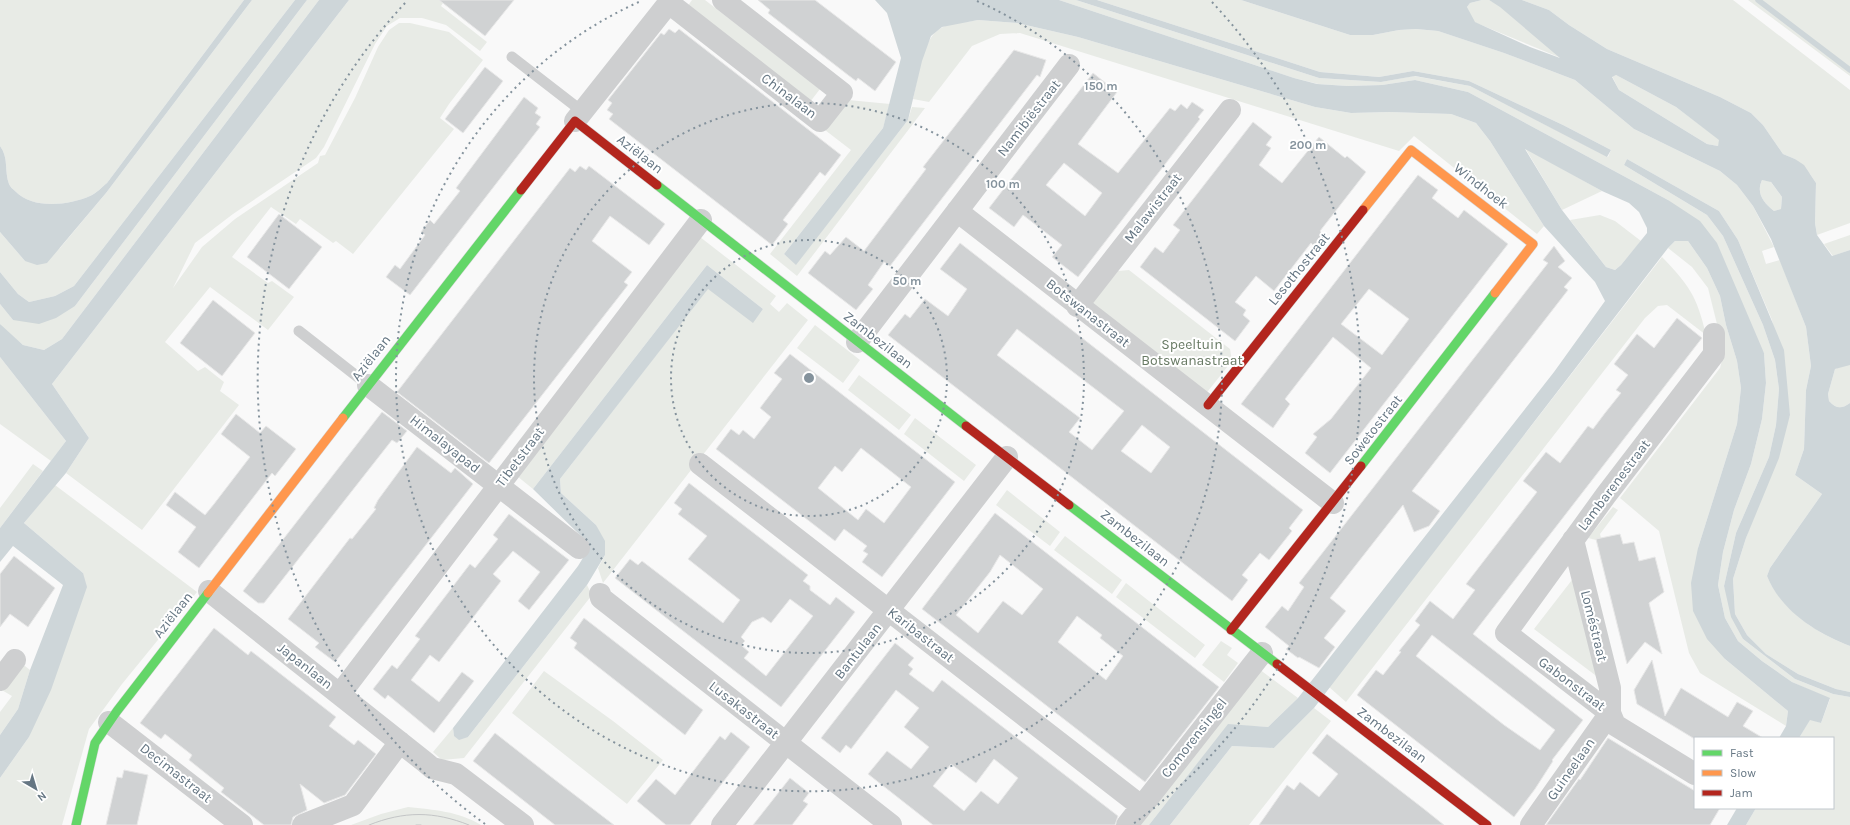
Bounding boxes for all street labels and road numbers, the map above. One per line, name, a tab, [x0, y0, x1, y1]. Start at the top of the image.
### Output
street label: Chinalaan	[758, 70, 820, 122]
street label: Namibiëstraat	[994, 76, 1064, 160]
street label: Aziëlaan	[614, 131, 666, 177]
street label: Windhoek	[1450, 159, 1512, 213]
street label: Malawistraat	[1120, 170, 1186, 246]
street label: Lesothostraat	[1265, 229, 1333, 309]
street label: Botswanastraat	[1043, 275, 1133, 351]
street label: Zambezilaan	[840, 308, 916, 372]
street label: Aziëlaan	[348, 332, 394, 384]
street label: Sowetostraat	[1340, 391, 1406, 469]
street label: Himalayapad	[407, 411, 483, 477]
street label: Tibetstraat	[492, 424, 548, 490]
street label: Lambarenestraat	[1574, 436, 1654, 534]
street label: Zambezilaan	[1097, 506, 1173, 570]
street label: Aziëlaan	[150, 589, 196, 641]
street label: Loméstraat	[1577, 589, 1611, 663]
street label: Karibastraat	[884, 604, 958, 666]
street label: Bantulaan	[831, 620, 885, 682]
street label: Japanlaan	[274, 639, 336, 693]
street label: Gabonstraat	[1535, 653, 1609, 715]
street label: Lusakastraat	[706, 677, 782, 743]
street label: Comorensingel	[1158, 695, 1230, 781]
street label: Zambezilaan	[1354, 703, 1430, 767]
street label: Guineelaan	[1543, 735, 1599, 803]
street label: Decimastraat	[136, 740, 216, 806]

